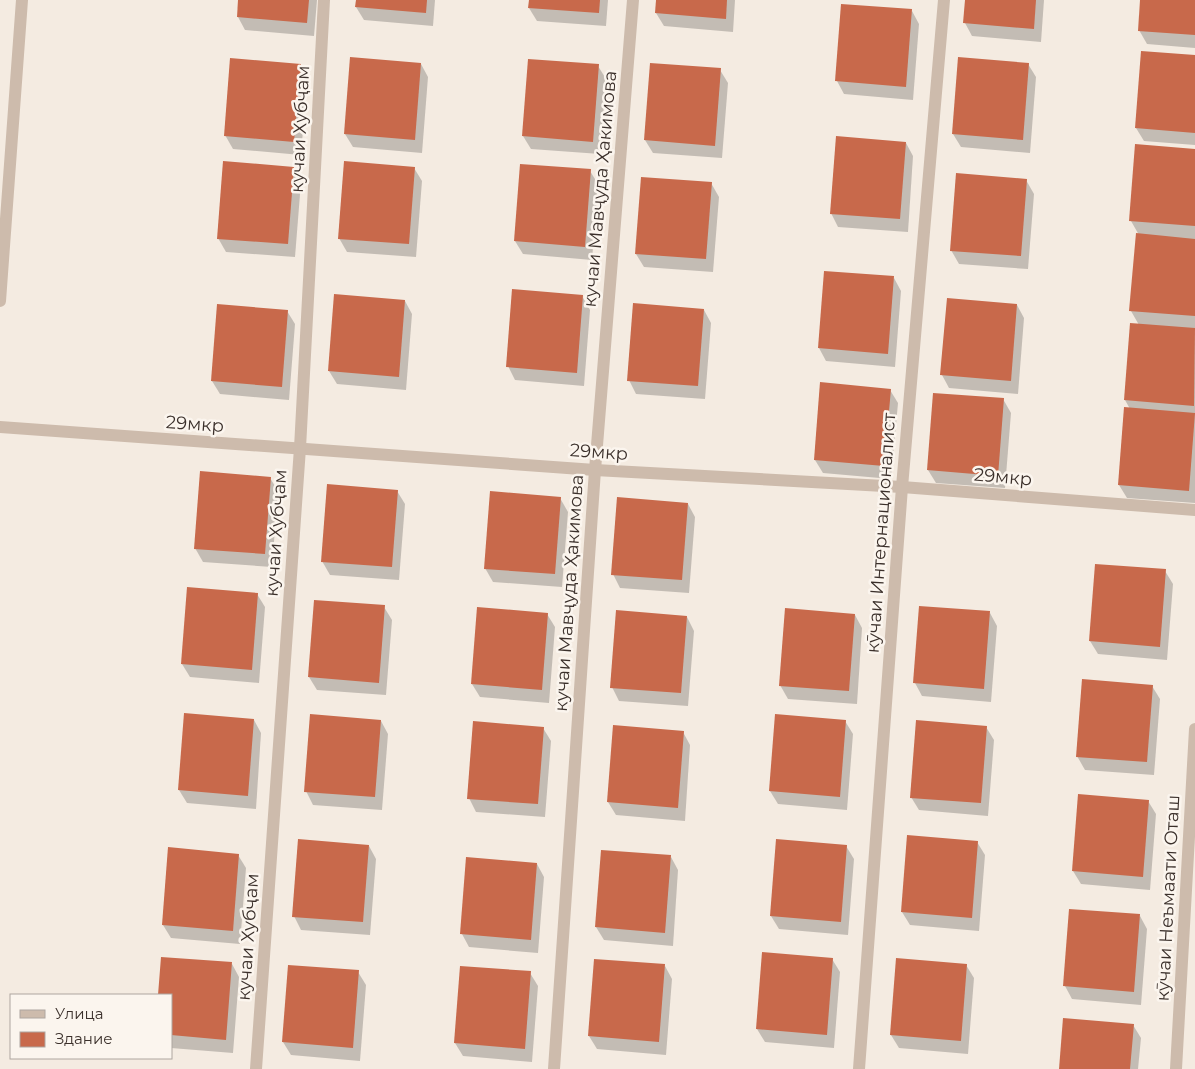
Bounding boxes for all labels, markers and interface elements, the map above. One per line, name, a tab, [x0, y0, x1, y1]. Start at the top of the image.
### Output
street label: кучаи Хубҷам	[286, 65, 314, 193]
street label: кучаи Мавҷуда Ҳакимова	[579, 70, 621, 308]
street label: 29мкр	[165, 411, 225, 437]
street label: кӯчаи Интернационалист	[862, 412, 900, 654]
street label: 29мкр	[569, 439, 629, 465]
street label: 29мкр	[973, 464, 1033, 490]
street label: кучаи Хубҷам	[261, 469, 291, 597]
street label: кучаи Мавҷуда Ҳакимова	[550, 474, 588, 712]
street label: кӯчаи Неъмаати Оташ	[1152, 794, 1184, 1002]
street label: кучаи Хубҷам	[233, 873, 263, 1001]
legend	[10, 994, 172, 1059]
text: Улица	[55, 1004, 103, 1023]
text: Здание	[55, 1029, 113, 1048]

